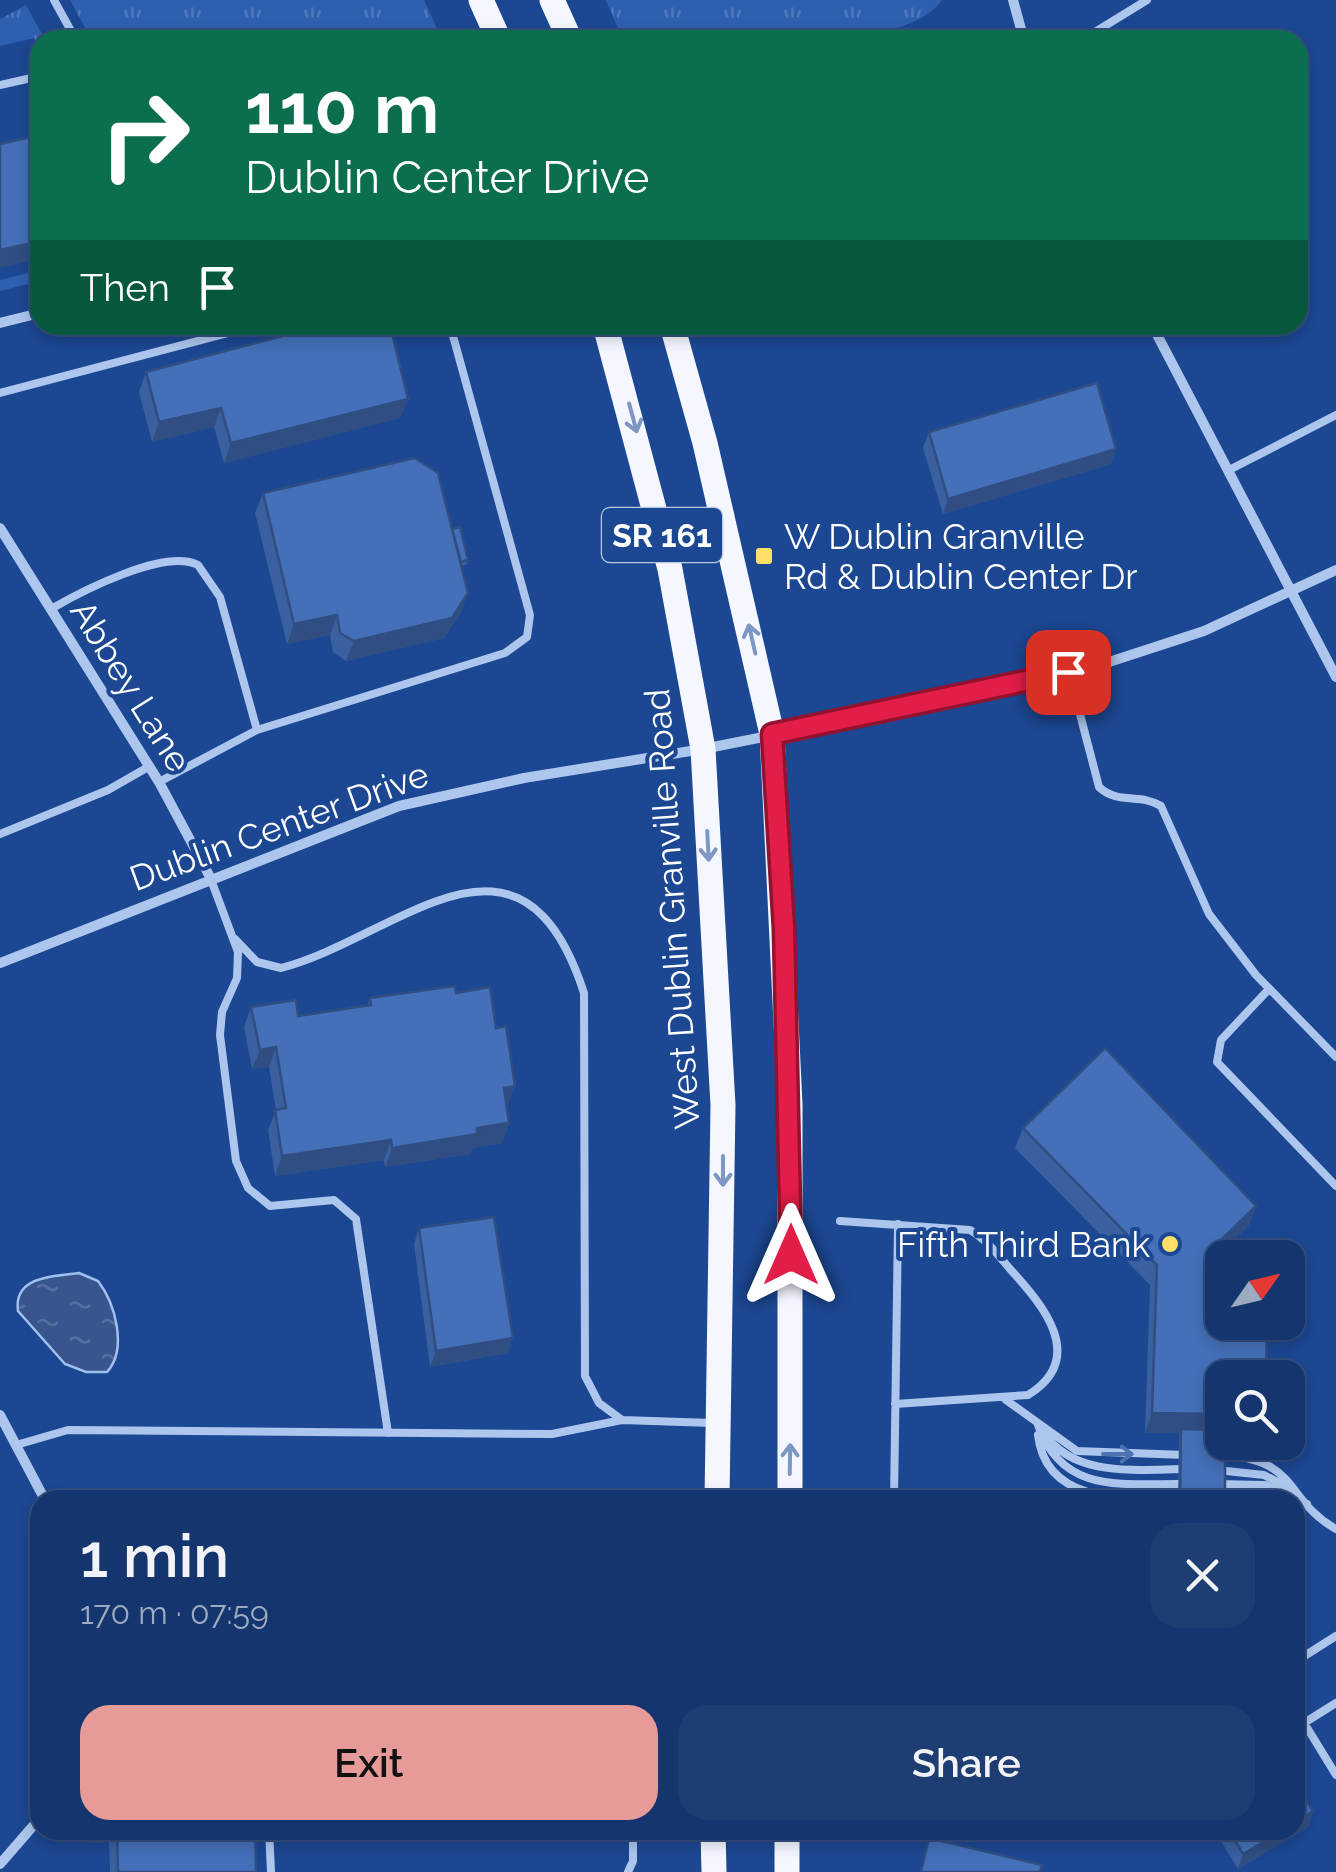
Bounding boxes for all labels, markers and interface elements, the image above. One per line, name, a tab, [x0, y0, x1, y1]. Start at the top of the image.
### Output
text: 110 m	[245, 67, 439, 149]
icon: right	[80, 70, 210, 200]
text: Dublin Center Drive	[245, 151, 649, 204]
icon: arrive	[190, 260, 245, 315]
text: Then	[80, 265, 170, 310]
one-way arrow	[624, 402, 643, 434]
road number: SR 161	[602, 508, 722, 562]
place label: W Dublin Granville Rd & Dublin Center Dr	[784, 516, 1138, 597]
marker: W Dublin Granville Rd & Dublin Center Dr	[753, 545, 775, 567]
street label: Abbey Lane	[62, 593, 200, 779]
one-way arrow	[742, 624, 760, 656]
pin	[1026, 630, 1111, 715]
icon: arrive	[1041, 645, 1096, 700]
street label: West Dublin Granville Road	[636, 687, 708, 1131]
street label: Dublin Center Drive	[124, 753, 434, 899]
one-way arrow	[699, 830, 718, 862]
one-way arrow	[714, 1154, 732, 1186]
position arrow	[739, 1203, 843, 1307]
place label: Fifth Third Bank	[897, 1224, 1150, 1265]
marker: Fifth Third Bank	[1159, 1233, 1181, 1255]
north arrow	[1205, 1240, 1305, 1340]
map controls	[1205, 1240, 1305, 1460]
button: search	[1205, 1360, 1305, 1460]
one-way arrow	[780, 1443, 800, 1476]
one-way arrow	[1102, 1444, 1134, 1464]
text: 1 min	[80, 1521, 229, 1591]
button: close	[1150, 1523, 1255, 1628]
text: 170 m · 07:59	[80, 1594, 269, 1631]
button: Exit	[80, 1705, 658, 1820]
button: Share	[678, 1705, 1255, 1820]

